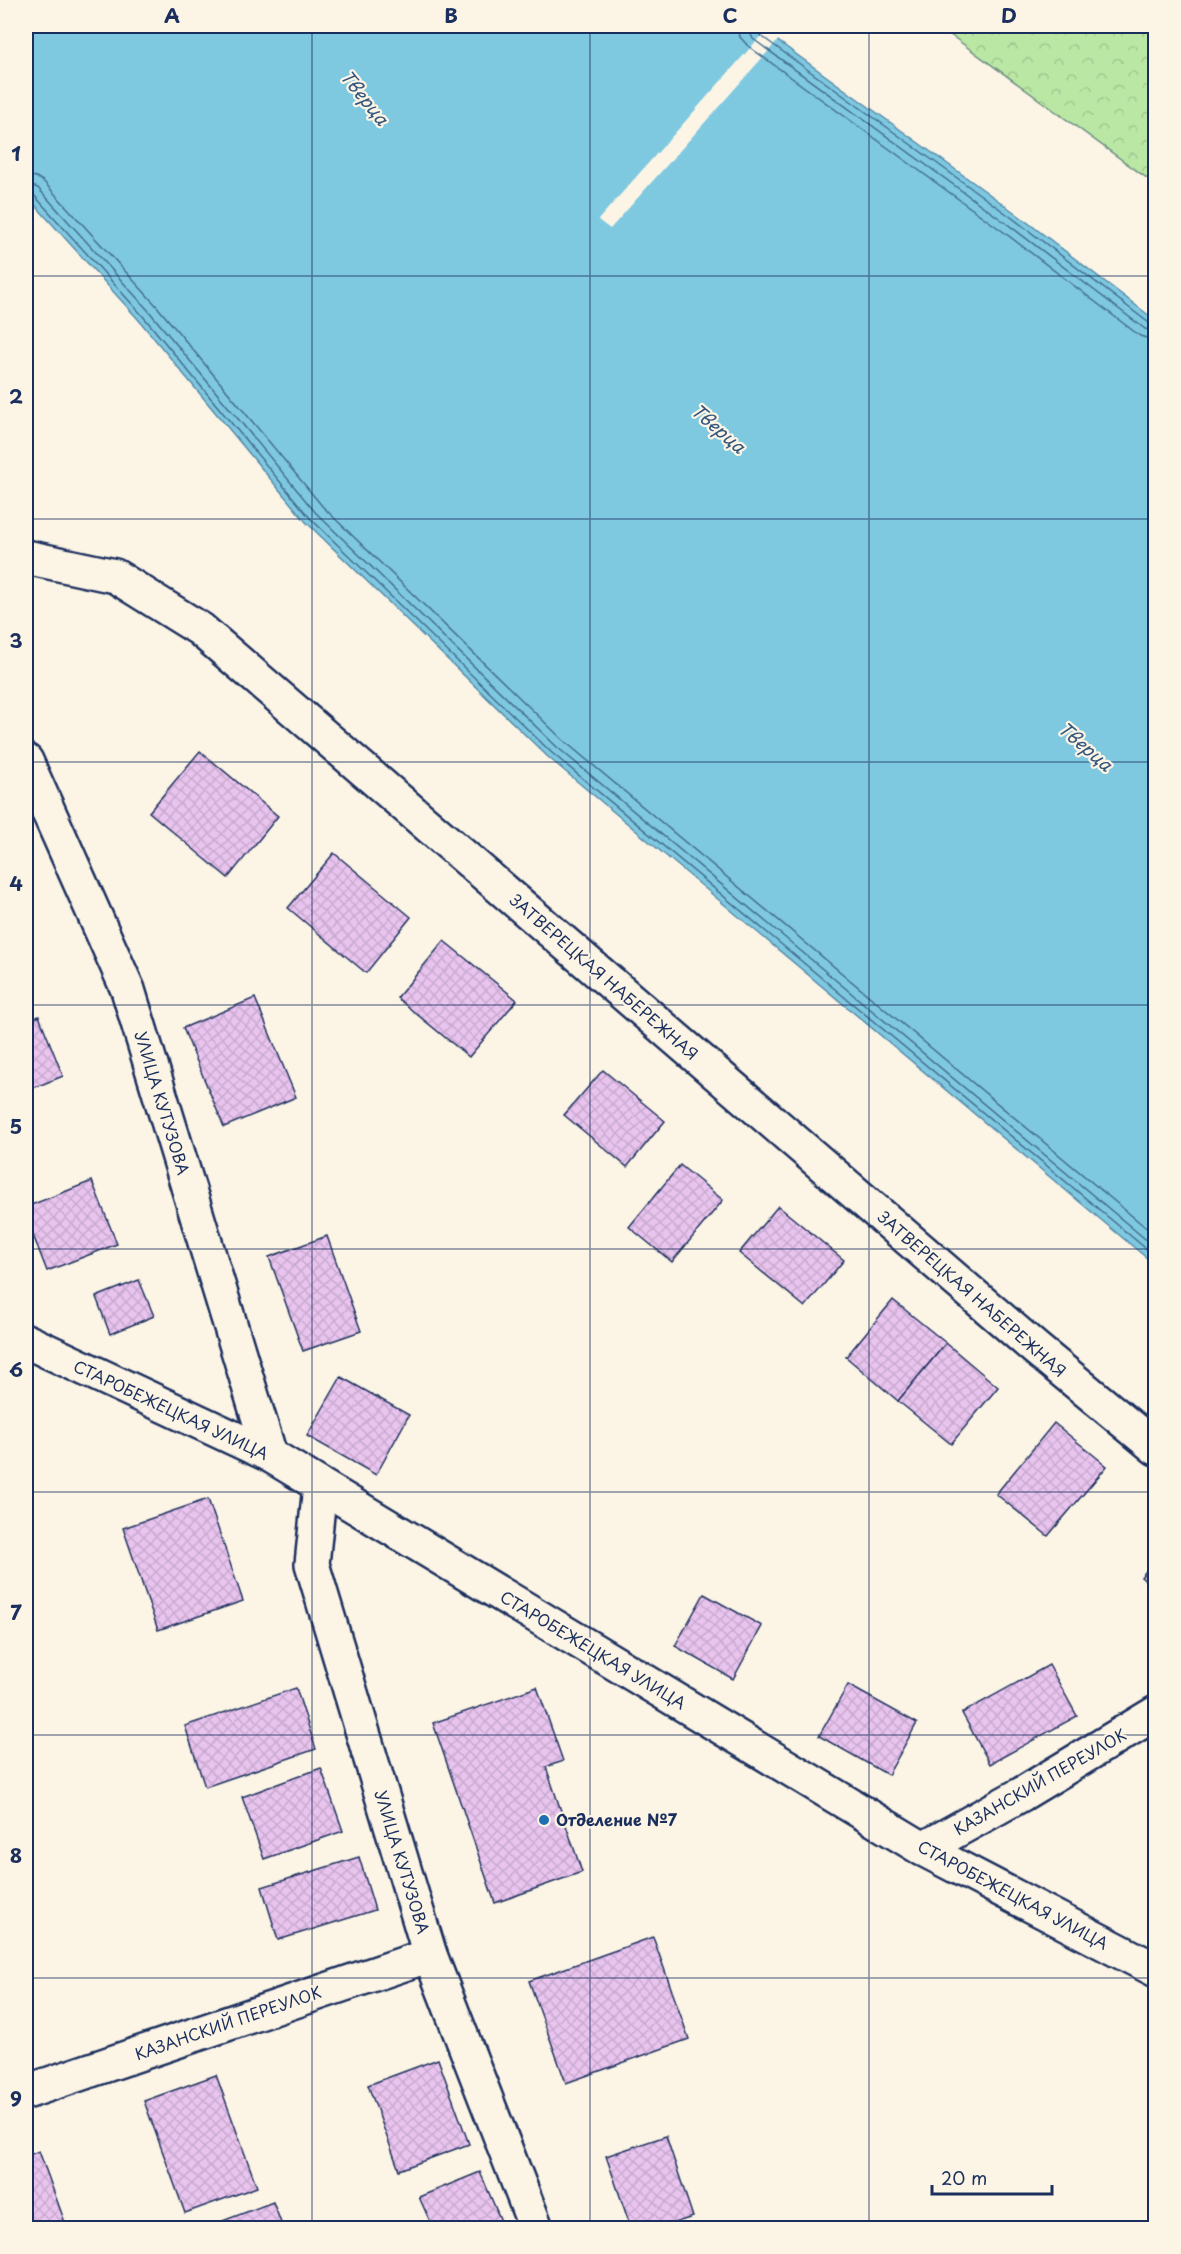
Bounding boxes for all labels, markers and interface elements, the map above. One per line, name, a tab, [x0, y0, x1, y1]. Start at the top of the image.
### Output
text: A	[164, 0, 180, 30]
text: B	[444, 0, 458, 30]
text: C	[722, 0, 738, 30]
text: D	[1001, 0, 1017, 30]
water label: Тверца	[334, 64, 396, 131]
text: 1	[11, 138, 21, 168]
text: 2	[9, 381, 23, 411]
water label: Тверца	[686, 397, 753, 460]
text: 3	[9, 625, 23, 655]
water label: Тверца	[1053, 715, 1120, 778]
text: 4	[9, 868, 23, 898]
street label: ЗАТВЕРЕЦКАЯ НАБЕРЕЖНАЯ	[505, 888, 704, 1065]
street label: УЛИЦА КУТУЗОВА	[130, 1028, 196, 1178]
text: 5	[10, 1111, 22, 1141]
street label: ЗАТВЕРЕЦКАЯ НАБЕРЕЖНАЯ	[873, 1205, 1072, 1382]
street label: СТАРОБЕЖЕЦКАЯ УЛИЦА	[70, 1353, 273, 1465]
text: 6	[9, 1354, 23, 1384]
street label: СТАРОБЕЖЕЦКАЯ УЛИЦА	[496, 1584, 691, 1714]
text: 7	[10, 1597, 22, 1627]
street label: КАЗАНСКИЙ ПЕРЕУЛОК	[949, 1722, 1130, 1840]
street label: УЛИЦА КУТУЗОВА	[370, 1787, 436, 1937]
place label: Отделение №7	[556, 1807, 678, 1831]
marker: Отделение №7	[537, 1813, 551, 1827]
street label: СТАРОБЕЖЕЦКАЯ УЛИЦА	[914, 1834, 1113, 1955]
text: 8	[10, 1840, 22, 1870]
street label: КАЗАНСКИЙ ПЕРЕУЛОК	[131, 1979, 324, 2065]
text: 9	[10, 2083, 22, 2113]
scale bar	[932, 2158, 1052, 2196]
text: 20 m	[941, 2164, 987, 2191]

